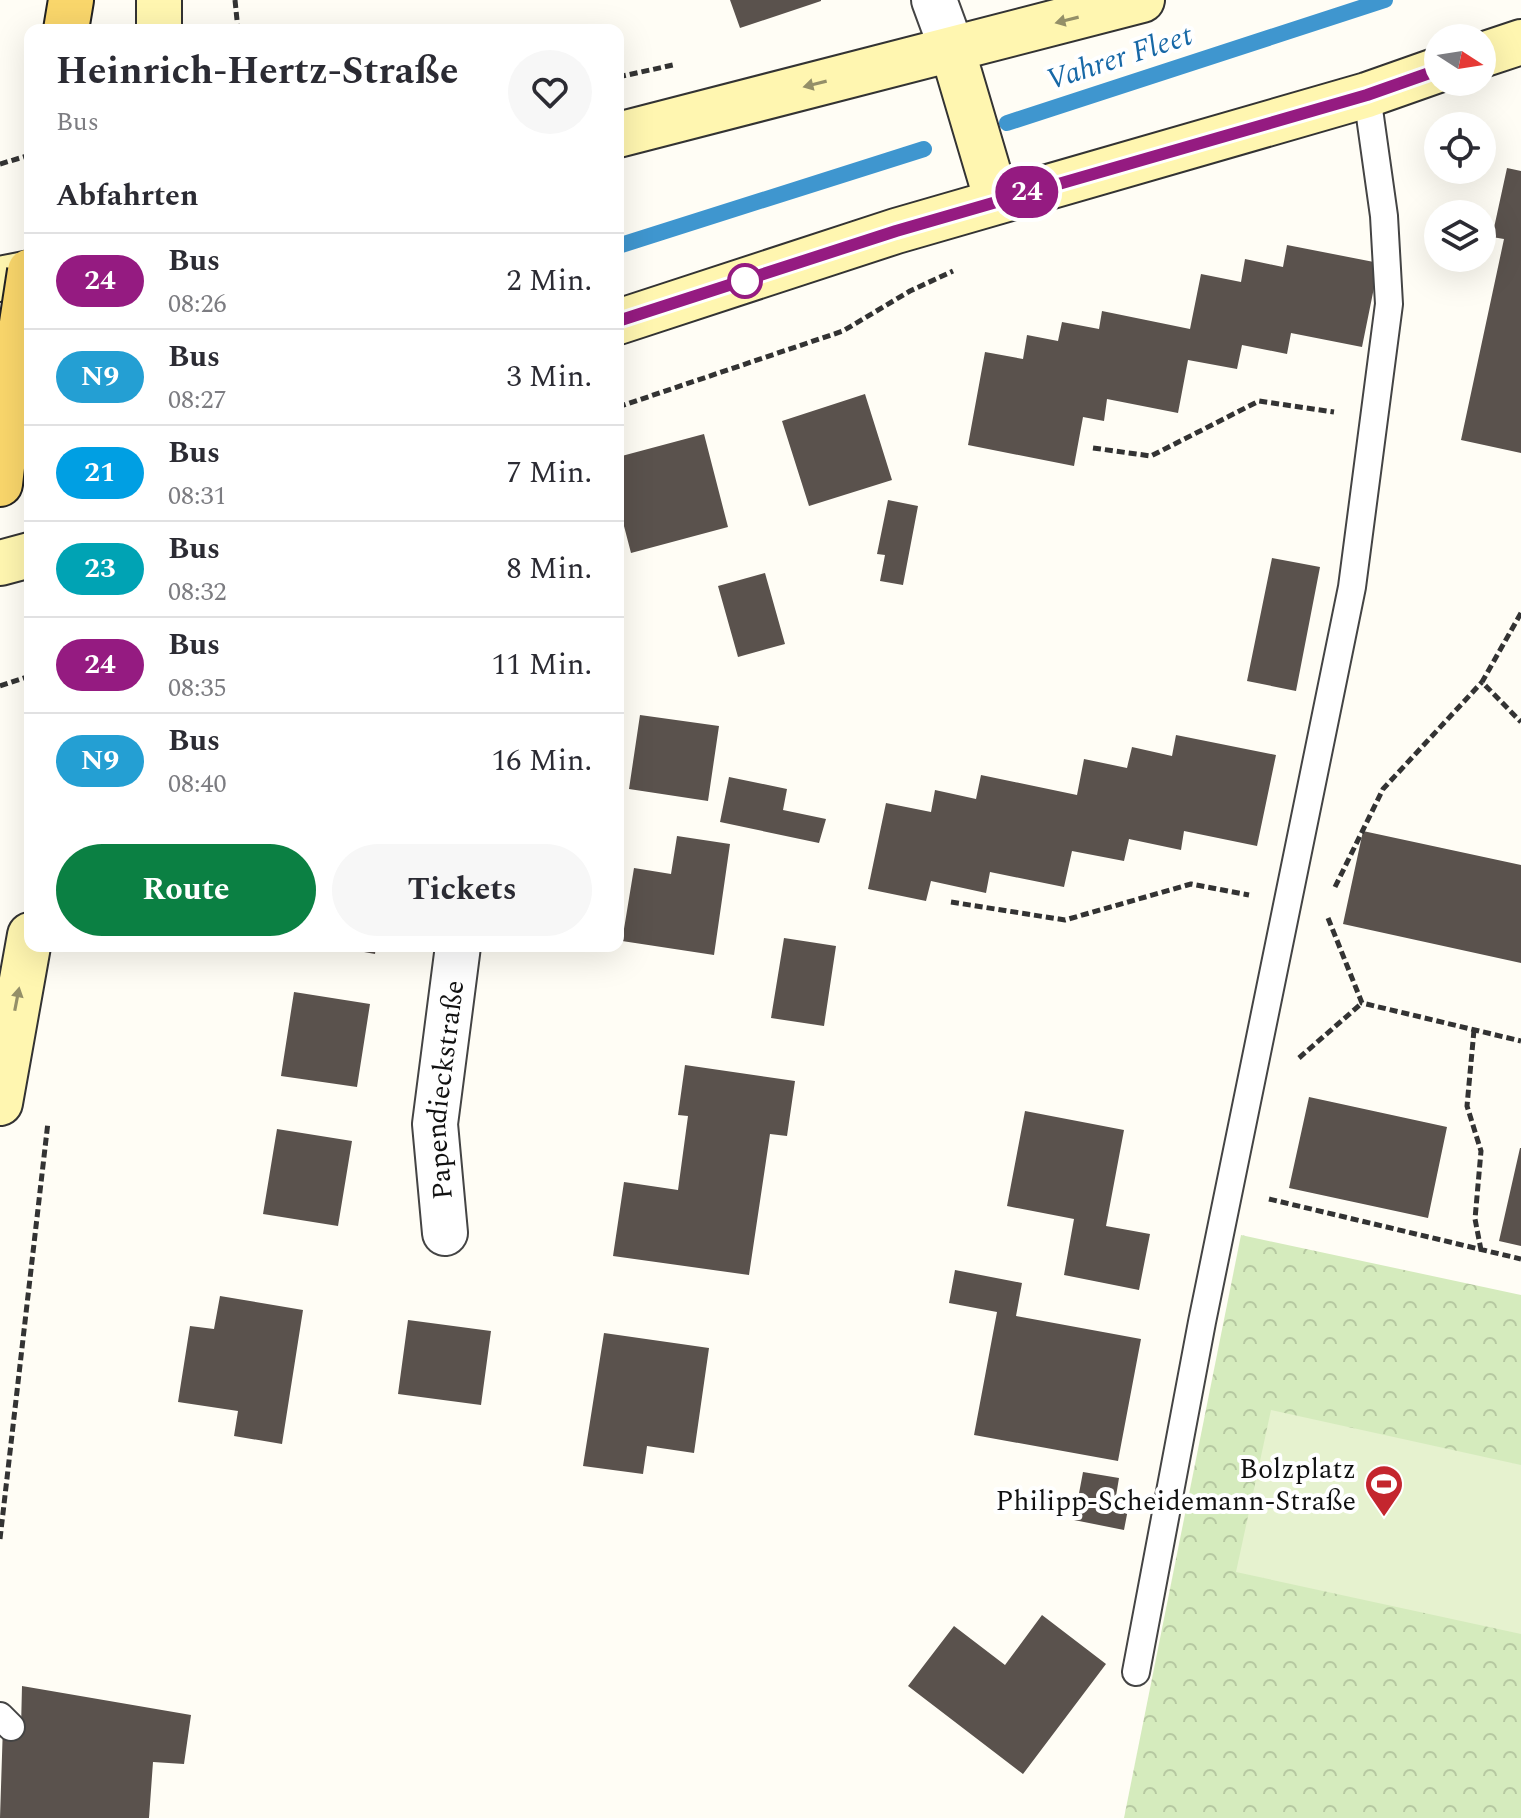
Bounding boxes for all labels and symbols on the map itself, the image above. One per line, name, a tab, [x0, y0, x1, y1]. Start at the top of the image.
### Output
water label: Vahrer Fleet	[1040, 13, 1199, 103]
one-way arrow	[1054, 14, 1079, 26]
north arrow	[1424, 24, 1496, 96]
one-way arrow	[802, 79, 827, 91]
line badge: 24	[991, 166, 1063, 218]
unlabelled marker	[728, 264, 762, 298]
street label: Papendieckstraße	[415, 978, 476, 1201]
one-way arrow	[11, 986, 24, 1011]
place label: Bolzplatz Philipp-Scheidemann-Straße	[995, 1448, 1356, 1523]
sports icon: Bolzplatz Philipp-Scheidemann-Straße	[1363, 1463, 1405, 1518]

